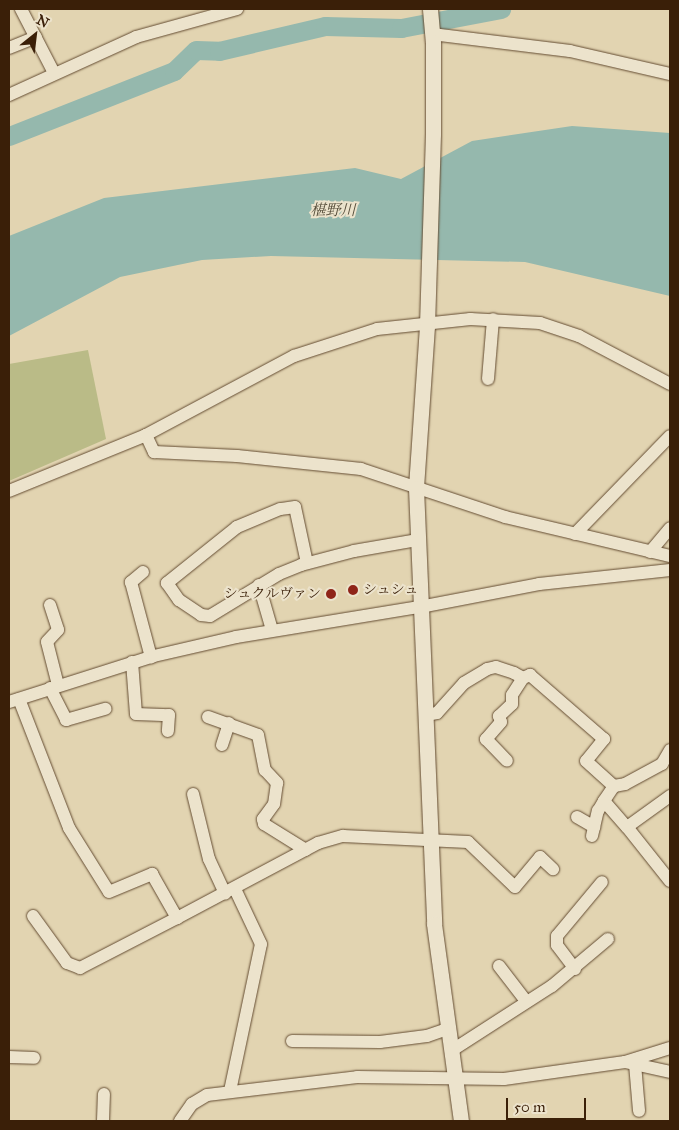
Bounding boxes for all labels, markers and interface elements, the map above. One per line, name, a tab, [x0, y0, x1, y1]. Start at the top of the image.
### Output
north arrow	[10, 10, 60, 60]
text: N	[33, 11, 52, 32]
water label: 椹野川	[311, 202, 355, 220]
place label: シュシュ	[363, 582, 419, 598]
marker: シュシュ	[347, 584, 359, 596]
place label: シュクルヴァン	[223, 586, 321, 602]
marker: シュクルヴァン	[325, 588, 337, 600]
scale bar	[509, 1088, 589, 1120]
text: 50 m	[514, 1098, 546, 1116]

